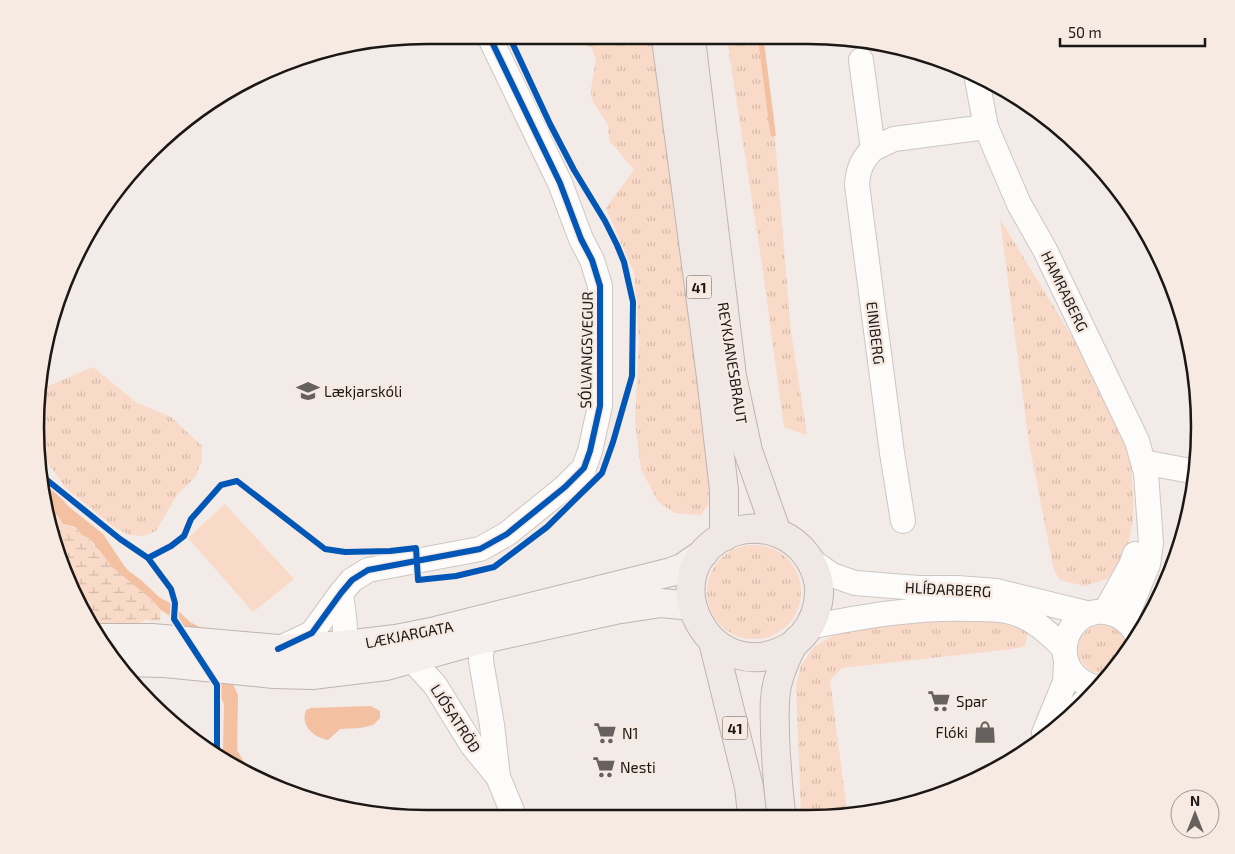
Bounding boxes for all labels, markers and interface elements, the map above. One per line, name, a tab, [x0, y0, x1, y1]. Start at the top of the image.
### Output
scale bar	[1060, 15, 1205, 47]
text: 50 m	[1068, 23, 1102, 41]
street label: HAMRABERG	[1038, 248, 1092, 334]
road number: 41	[686, 276, 712, 298]
street label: SÓLVANGSVEGUR	[576, 291, 596, 409]
street label: REYKJANESBRAUT	[714, 301, 752, 426]
street label: EINIBERG	[863, 301, 889, 365]
school or university icon: Lækjarskóli	[295, 378, 321, 404]
place label: Lækjarskóli	[324, 382, 402, 401]
street label: HLÍÐARBERG	[904, 578, 992, 600]
street label: LÆKJARGATA	[364, 617, 455, 651]
street label: LJÓSATRÖÐ	[427, 681, 485, 755]
supermarket icon: Spar	[926, 688, 952, 714]
place label: Spar	[956, 692, 987, 710]
road number: 41	[722, 716, 748, 740]
shop icon: Flóki	[972, 719, 998, 745]
supermarket icon: N1	[592, 720, 618, 746]
place label: Flóki	[936, 723, 968, 741]
place label: N1	[622, 724, 639, 742]
supermarket icon: Nesti	[591, 754, 617, 780]
place label: Nesti	[620, 758, 656, 776]
north arrow	[1170, 789, 1220, 839]
text: N	[1190, 792, 1200, 809]

